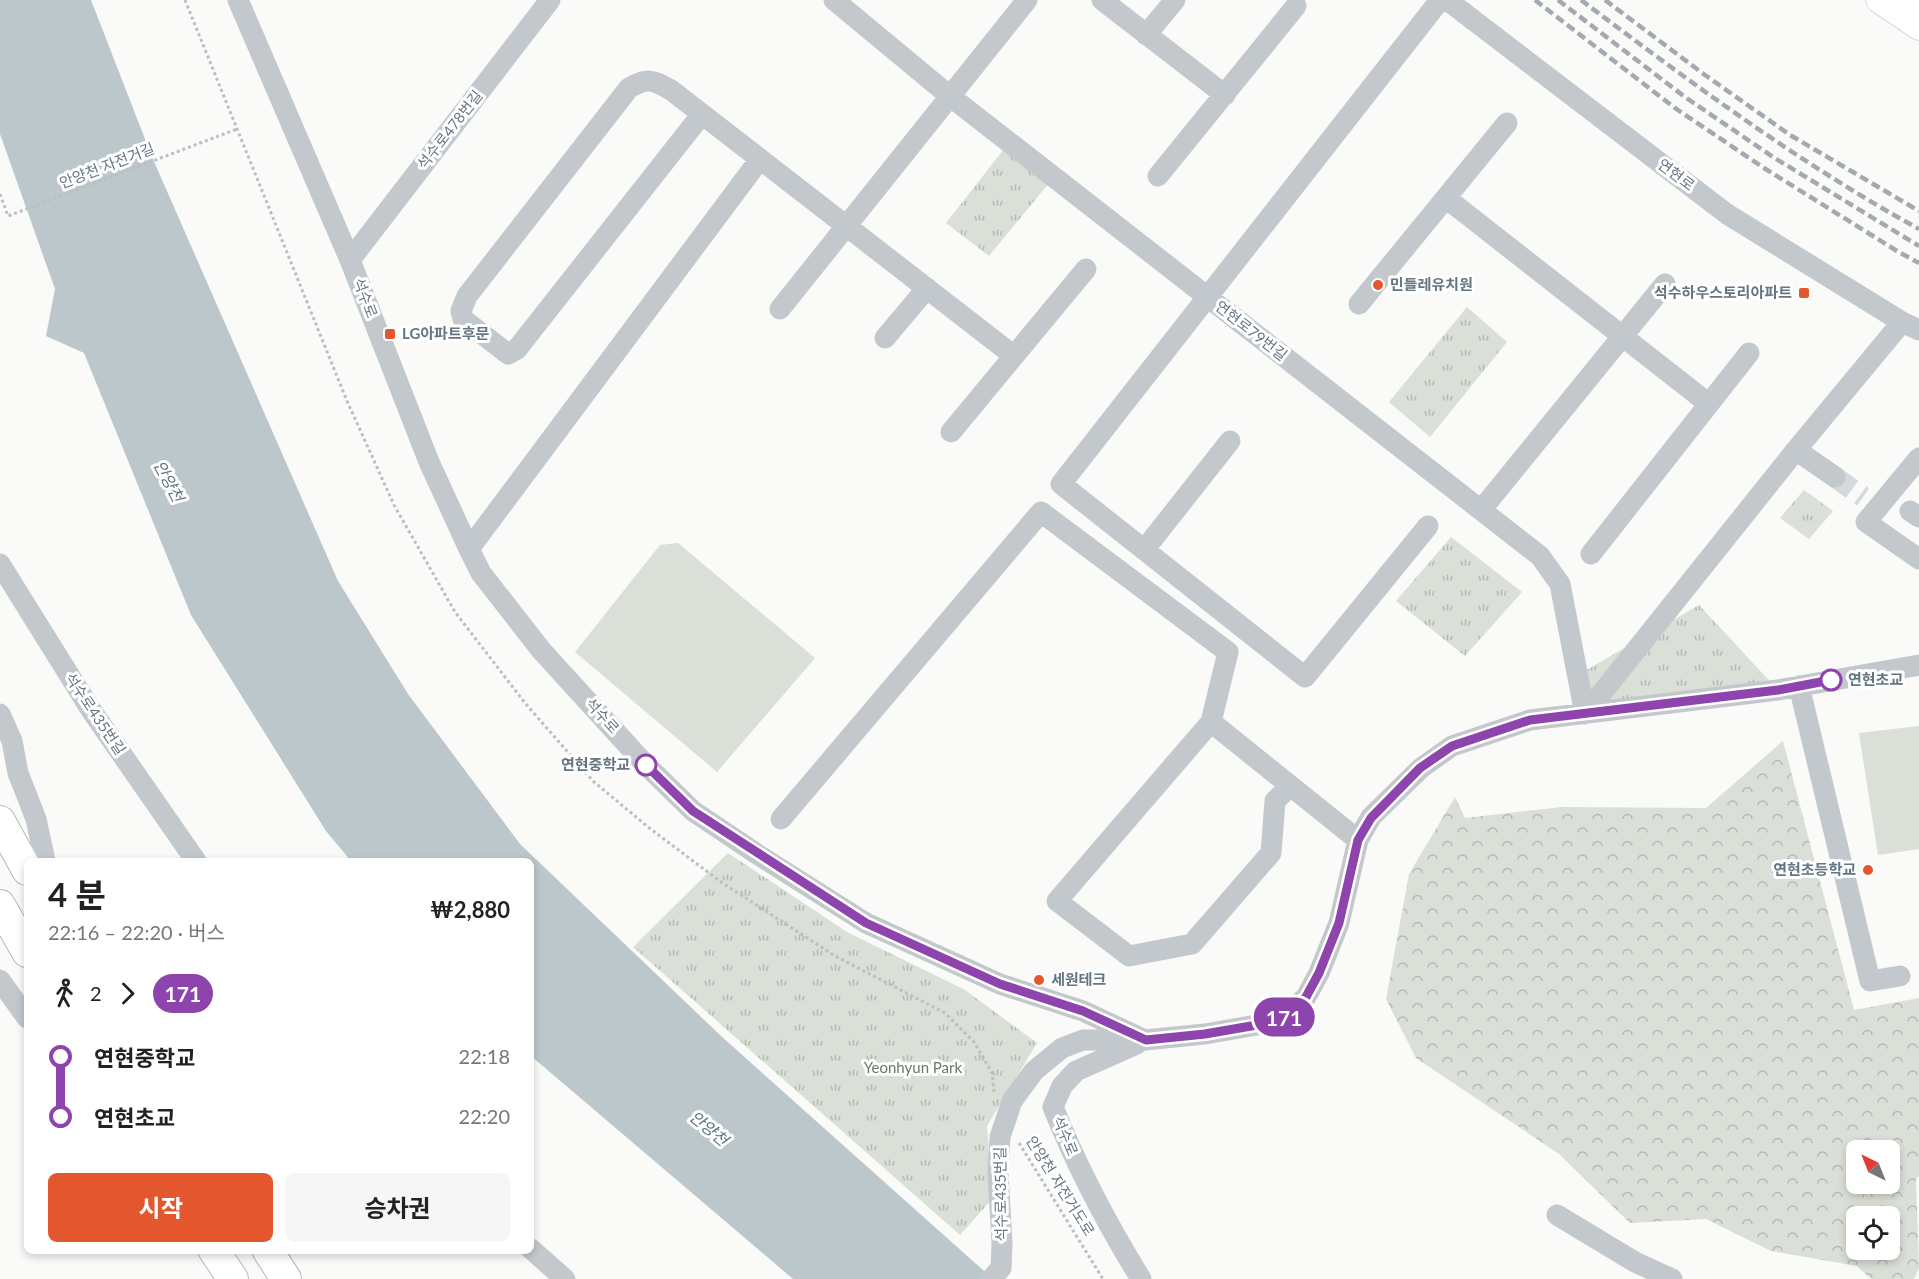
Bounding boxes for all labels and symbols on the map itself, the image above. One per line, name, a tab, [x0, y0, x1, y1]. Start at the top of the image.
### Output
street label: 석수로478번길	[413, 86, 486, 172]
street label: 안양천 자전거길	[57, 139, 157, 191]
street label: 연현로	[1655, 155, 1699, 194]
street label: 석수로	[350, 275, 382, 320]
place label: 민들레유치원	[1390, 275, 1473, 293]
marker: 민들레유치원	[1371, 278, 1385, 292]
place label: 석수하우스토리아파트	[1654, 283, 1792, 301]
marker: 석수하우스토리아파트	[1797, 286, 1811, 300]
street label: 연현로79번길	[1212, 297, 1291, 364]
place label: LG아파트후문	[402, 324, 490, 342]
marker: LG아파트후문	[383, 327, 397, 341]
water label: 안양천	[151, 457, 189, 507]
street label: 석수로435번길	[62, 669, 130, 758]
marker: 연현초교	[1820, 669, 1842, 691]
place label: 연현초교	[1848, 670, 1903, 688]
street label: 석수로	[582, 694, 623, 737]
marker: 연현중학교	[635, 754, 657, 776]
place label: 연현중학교	[561, 755, 630, 773]
place label: 연현초등학교	[1773, 860, 1856, 878]
marker: 연현초등학교	[1861, 863, 1875, 877]
place label: 세원테크	[1051, 970, 1106, 988]
marker: 세원테크	[1032, 973, 1046, 987]
line badge: 171	[1250, 998, 1318, 1036]
park label: Yeonhyun Park	[864, 1058, 963, 1076]
water label: 안양천	[686, 1106, 734, 1151]
street label: 석수로	[1050, 1113, 1082, 1158]
street label: 안양천 자전거도로	[1023, 1132, 1099, 1239]
north arrow	[1846, 1140, 1900, 1194]
street label: 석수로435번길	[990, 1146, 1010, 1242]

